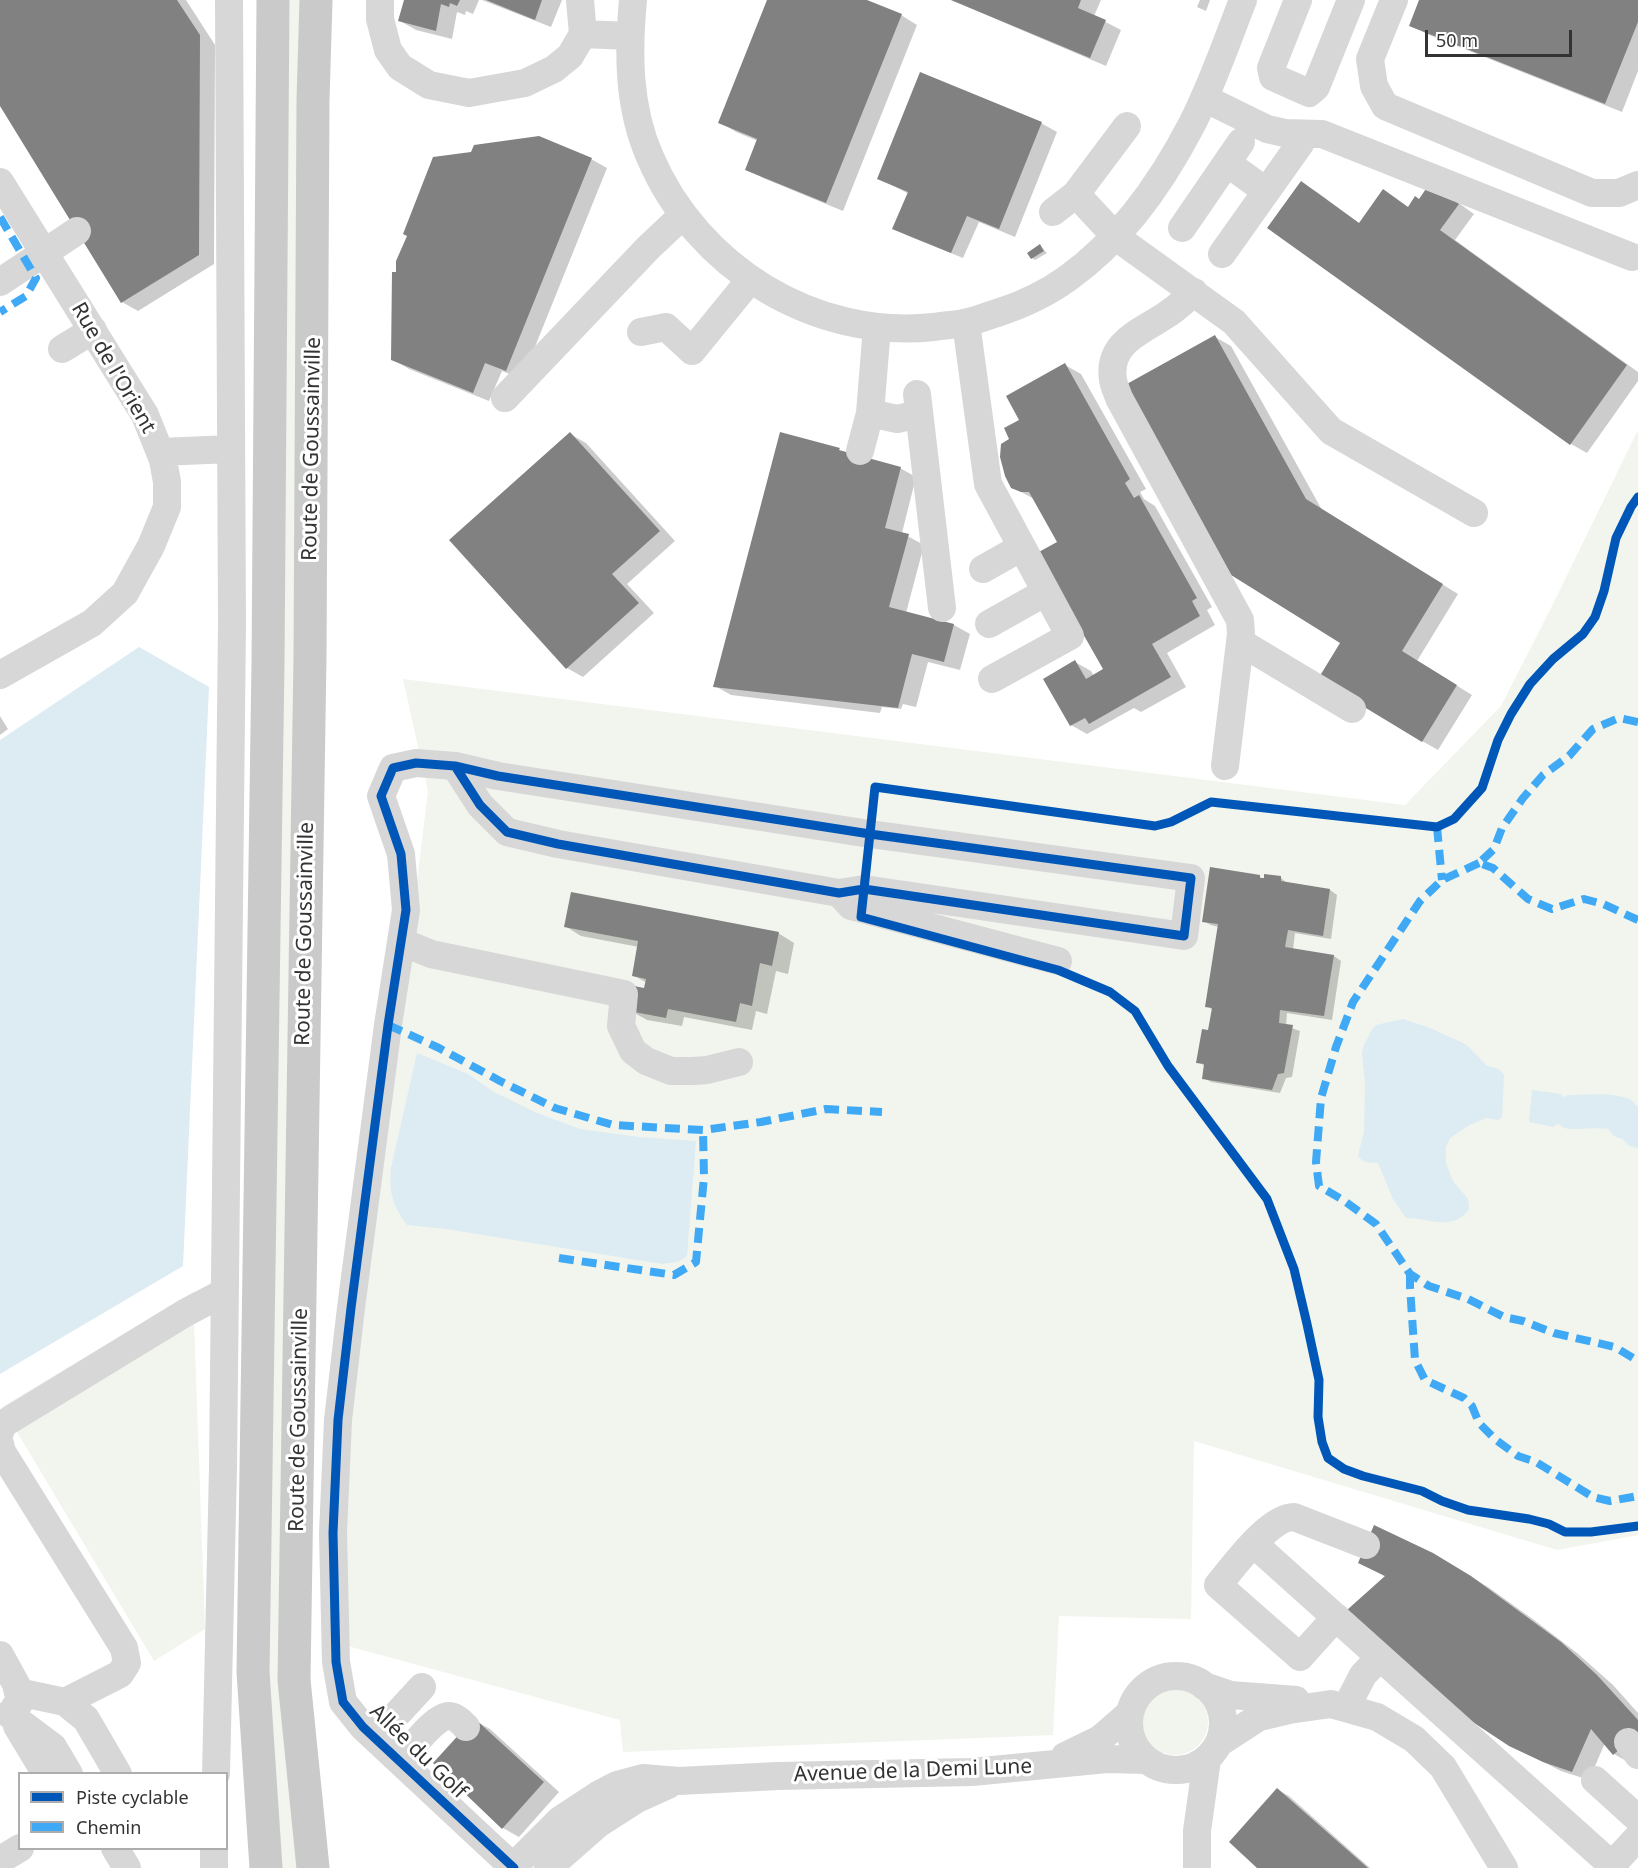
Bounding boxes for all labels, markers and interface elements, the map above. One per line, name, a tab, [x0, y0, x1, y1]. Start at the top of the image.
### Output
scale bar	[1428, 18, 1575, 56]
text: 50 m	[1436, 28, 1478, 52]
street label: Rue de l'Orient	[65, 298, 161, 438]
street label: Route de Goussainville	[297, 337, 327, 561]
street label: Route de Goussainville	[290, 822, 320, 1046]
street label: Route de Goussainville	[284, 1308, 314, 1532]
street label: Allée du Golf	[364, 1699, 472, 1805]
street label: Avenue de la Demi Lune	[793, 1754, 1033, 1788]
legend	[18, 1772, 228, 1850]
text: Piste cyclable	[76, 1785, 189, 1809]
text: Chemin	[76, 1815, 141, 1839]

